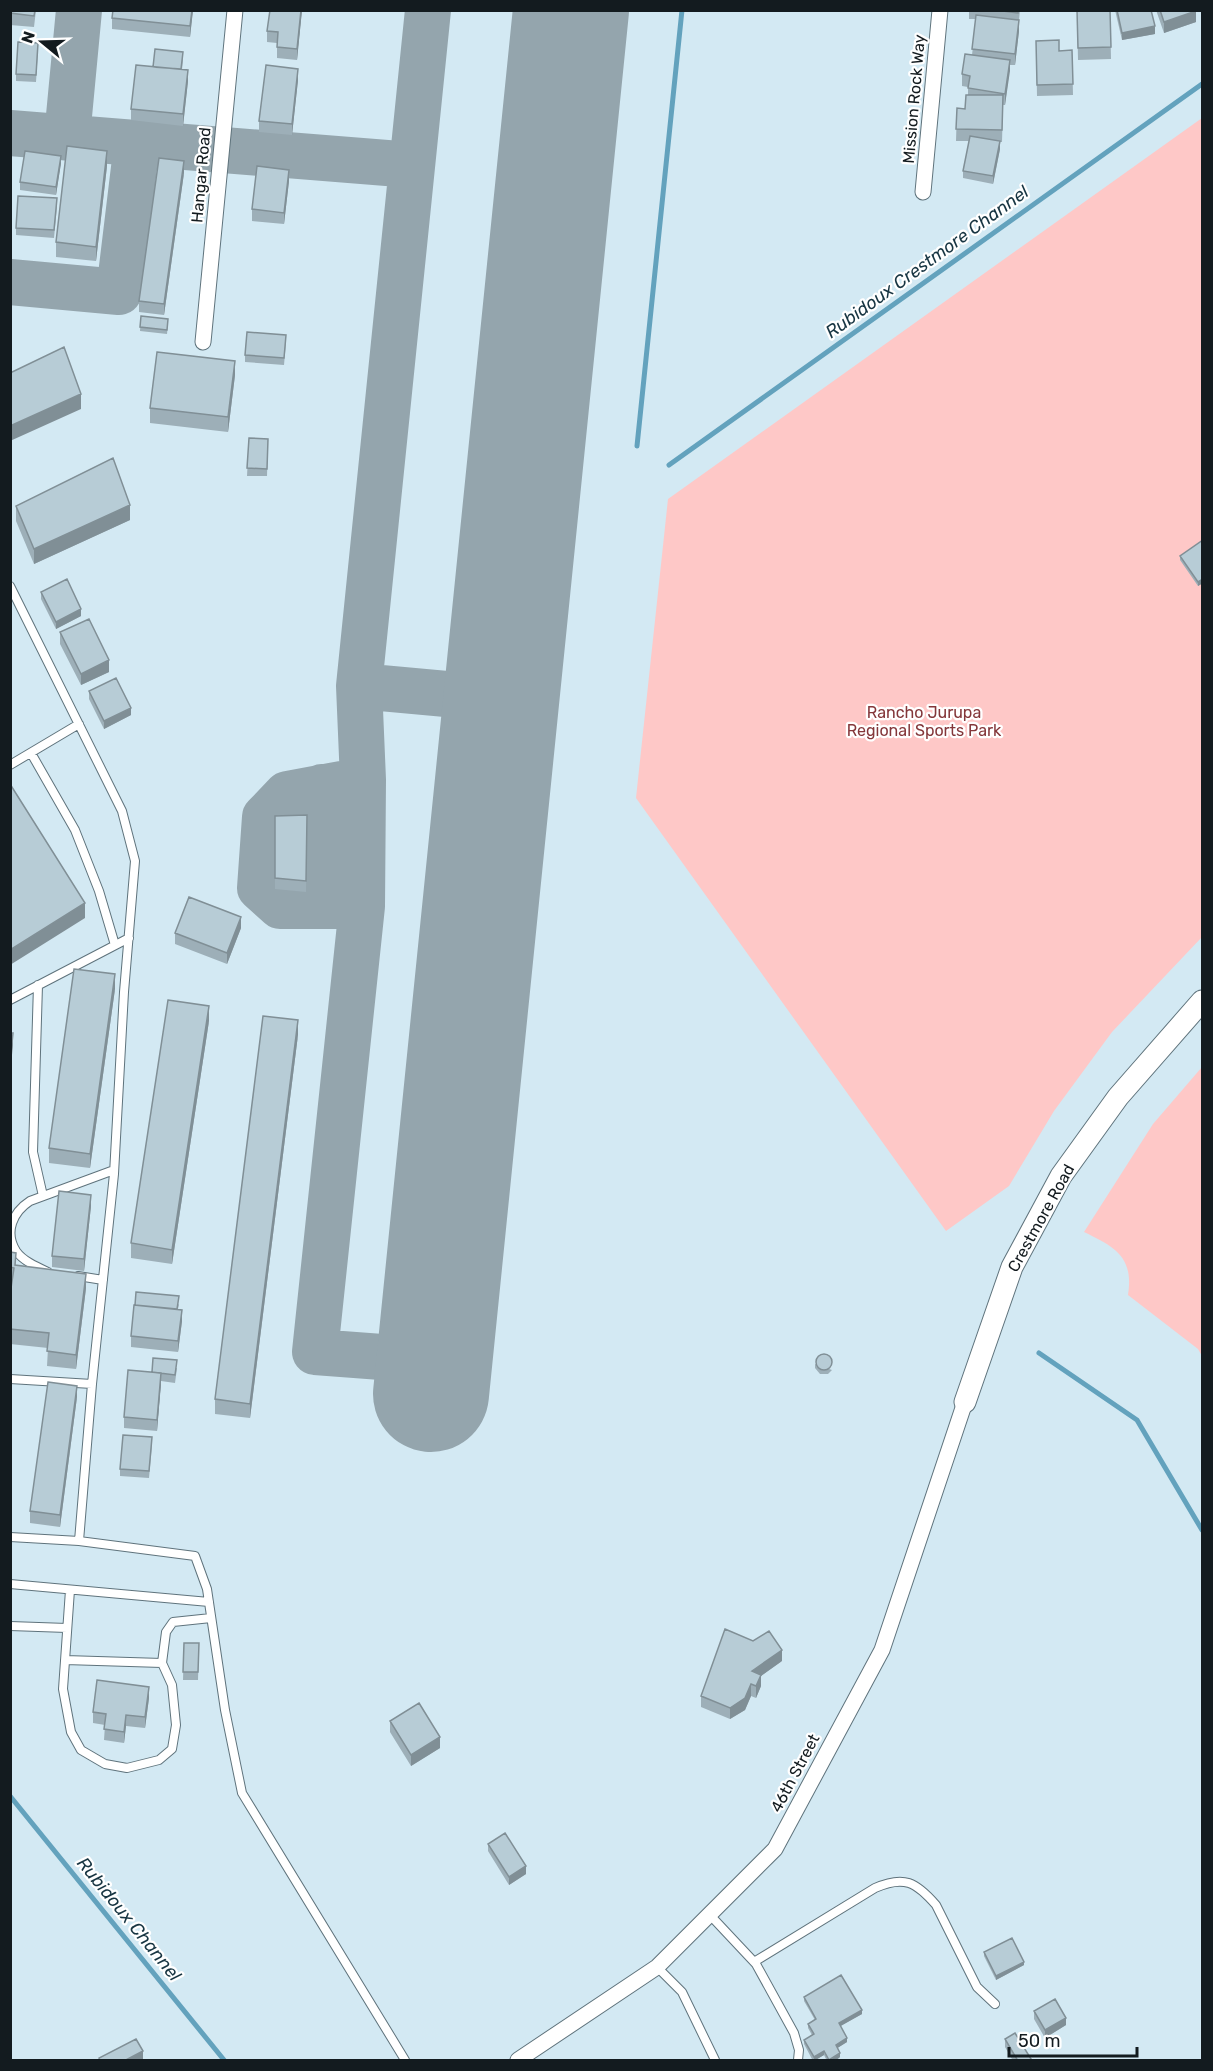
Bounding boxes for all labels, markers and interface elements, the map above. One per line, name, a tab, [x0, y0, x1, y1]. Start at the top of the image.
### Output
north arrow	[12, 12, 72, 72]
text: N	[17, 29, 39, 46]
street label: Mission Rock Way	[899, 33, 929, 164]
street label: Hangar Road	[187, 126, 215, 224]
water label: Rubidoux Crestmore Channel	[821, 180, 1033, 343]
park label: Rancho Jurupa Regional Sports Park	[847, 703, 1002, 740]
street label: Crestmore Road	[1004, 1161, 1078, 1275]
street label: 46th Street	[766, 1731, 824, 1815]
water label: Rubidoux Channel	[72, 1852, 186, 1986]
scale bar	[1009, 2020, 1136, 2058]
text: 50 m	[1018, 2030, 1061, 2052]

